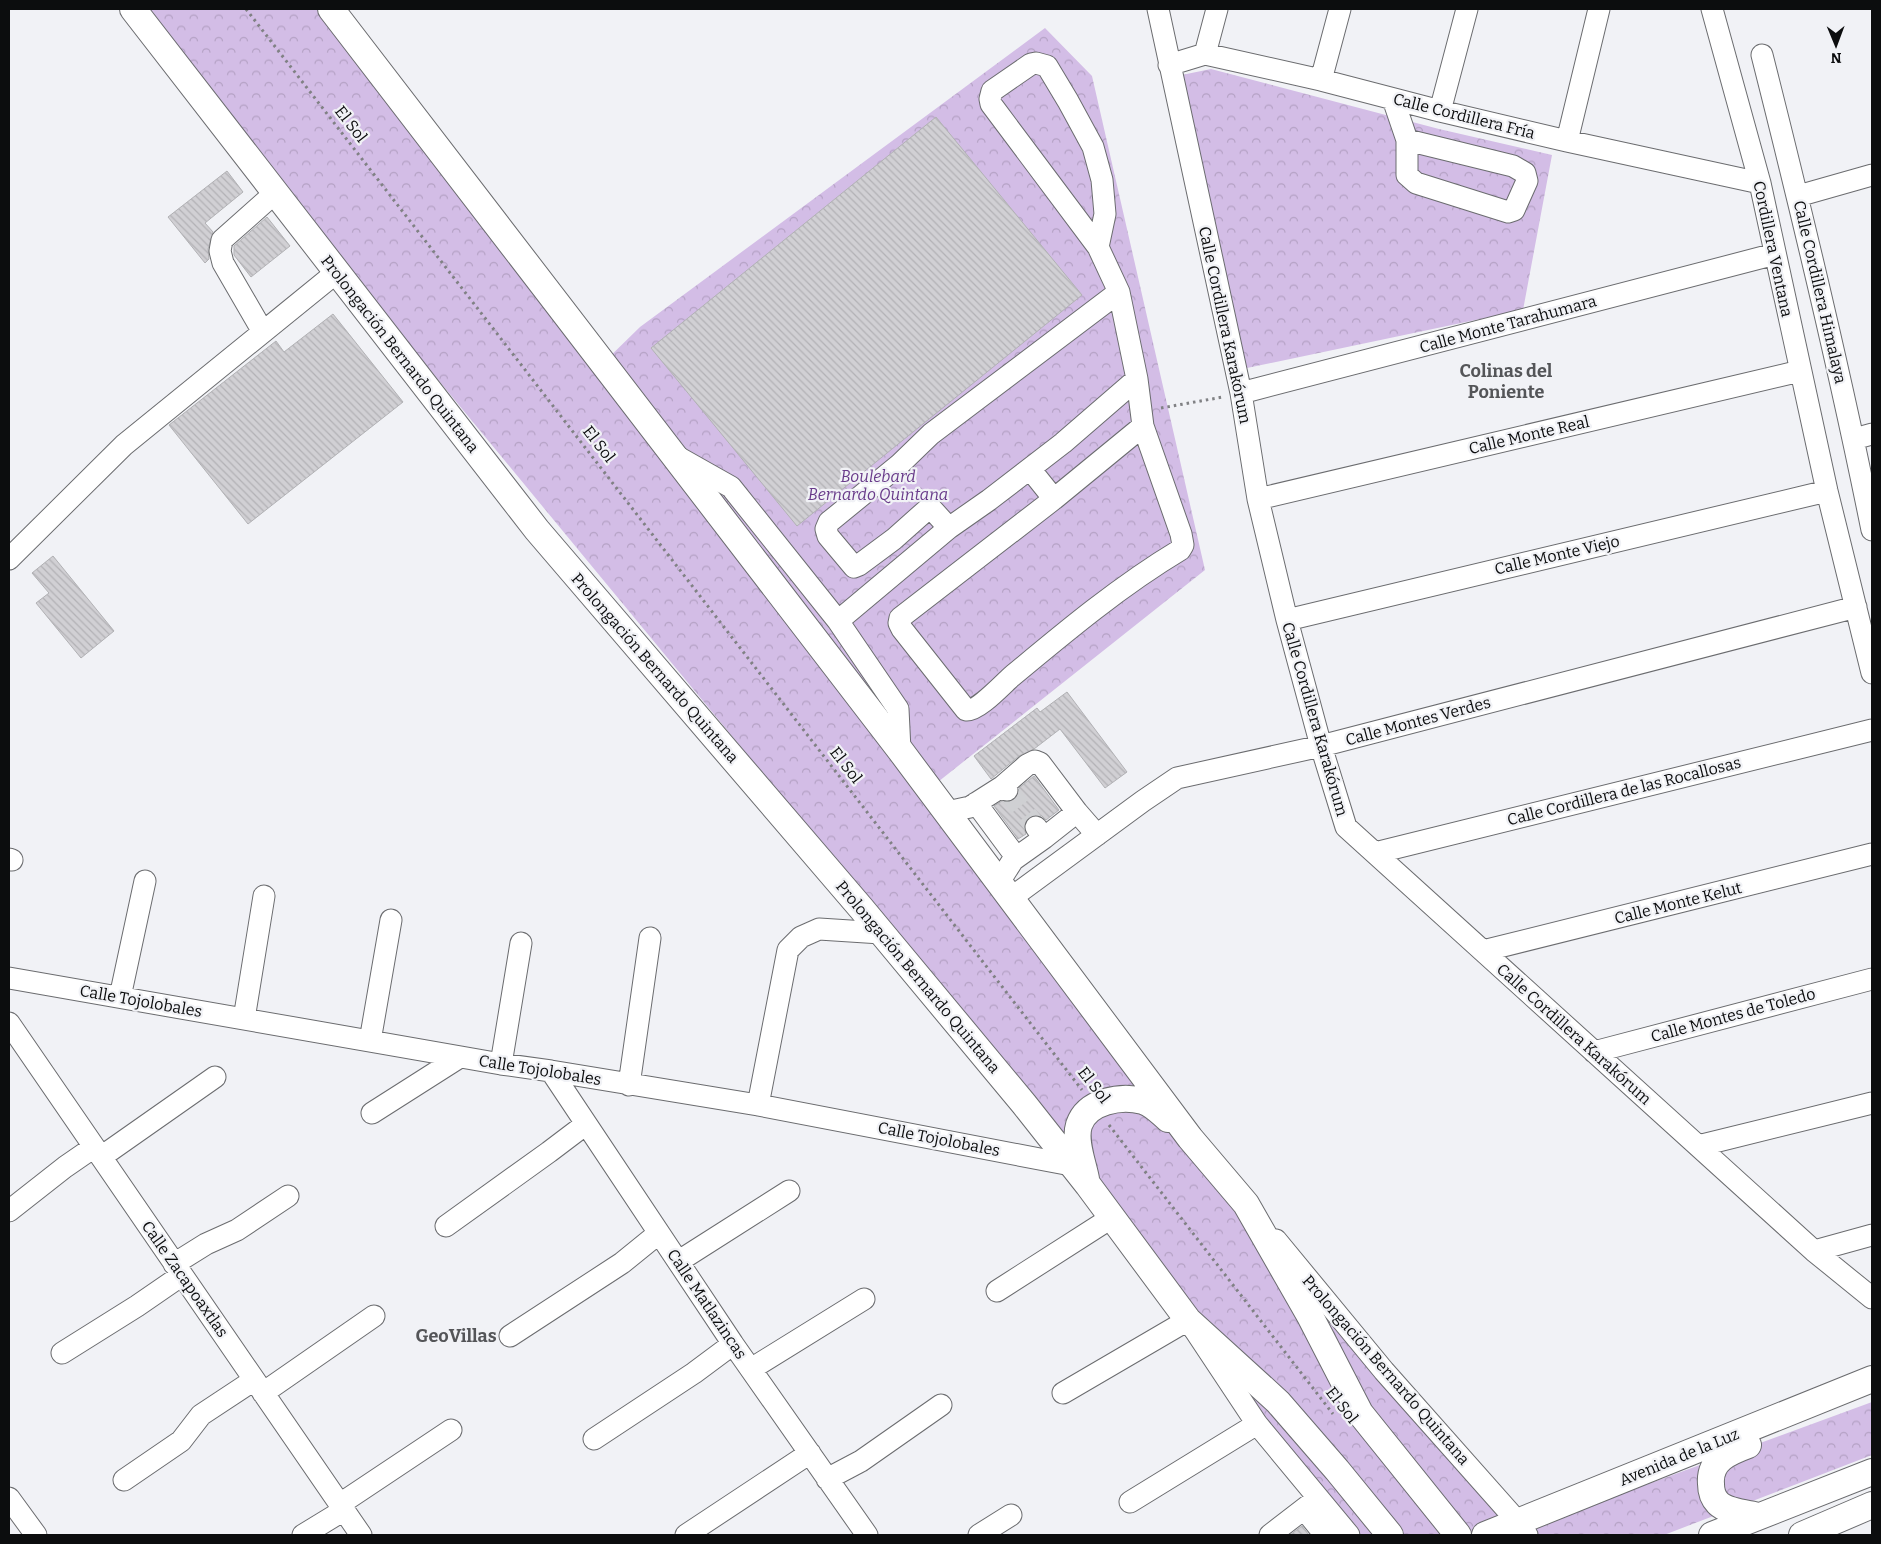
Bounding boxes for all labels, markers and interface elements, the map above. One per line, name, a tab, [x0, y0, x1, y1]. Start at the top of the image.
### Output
north arrow	[1811, 20, 1861, 70]
text: N	[1830, 49, 1842, 66]
street label: Calle Cordillera Fría	[1391, 89, 1537, 143]
street label: El Sol	[331, 102, 371, 146]
street label: Cordillera Ventana	[1749, 179, 1797, 319]
street label: Calle Cordillera Himalaya	[1790, 199, 1850, 386]
street label: Calle Cordillera Karakórum	[1195, 225, 1255, 425]
street label: Prolongación Bernardo Quintana	[317, 252, 483, 457]
street label: Calle Monte Tarahumara	[1417, 291, 1599, 357]
district label: Colinas del Poniente	[1460, 360, 1553, 403]
street label: Calle Monte Real	[1467, 412, 1591, 458]
street label: El Sol	[579, 422, 619, 466]
park label: Boulebard Bernardo Quintana	[808, 467, 948, 504]
street label: Calle Monte Viejo	[1493, 531, 1621, 579]
street label: Prolongación Bernardo Quintana	[567, 569, 743, 767]
street label: Calle Cordillera Karakórum	[1278, 620, 1352, 818]
street label: Calle Montes Verdes	[1343, 692, 1493, 750]
street label: El Sol	[826, 743, 866, 787]
street label: Calle Cordillera de las Rocallosas	[1505, 753, 1743, 829]
street label: Prolongación Bernardo Quintana	[832, 877, 1004, 1077]
street label: Calle Monte Kelut	[1612, 878, 1744, 928]
street label: Calle Cordillera Karakórum	[1493, 960, 1655, 1108]
street label: Calle Tojolobales	[78, 981, 204, 1021]
street label: Calle Montes de Toledo	[1649, 984, 1817, 1046]
street label: Calle Tojolobales	[477, 1051, 603, 1089]
street label: El Sol	[1074, 1063, 1114, 1107]
street label: Calle Tojolobales	[876, 1118, 1002, 1160]
street label: Calle Zacapoaxtlas	[138, 1217, 232, 1341]
street label: Calle Matlazincas	[663, 1245, 751, 1363]
street label: Prolongación Bernardo Quintana	[1298, 1271, 1474, 1469]
district label: GeoVillas	[415, 1325, 497, 1347]
street label: El Sol	[1322, 1383, 1362, 1427]
street label: Avenida de la Luz	[1616, 1424, 1742, 1490]

